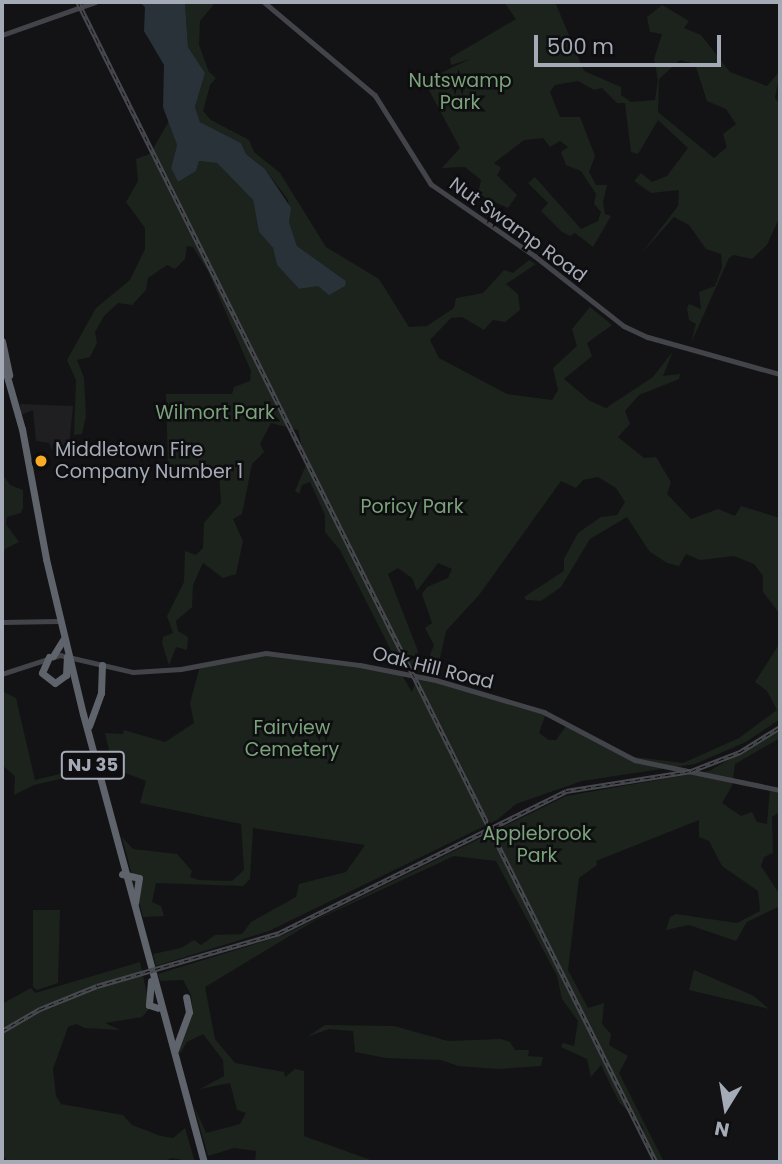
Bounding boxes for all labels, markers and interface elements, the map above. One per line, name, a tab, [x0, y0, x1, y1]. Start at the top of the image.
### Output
scale bar	[537, 21, 724, 65]
text: 500 m	[547, 32, 614, 61]
park label: Nutswamp Park	[408, 70, 512, 114]
street label: Nut Swamp Road	[445, 173, 591, 287]
park label: Wilmort Park	[155, 402, 275, 424]
place label: Middletown Fire Company Number 1	[55, 439, 243, 483]
marker: Middletown Fire Company Number 1	[33, 453, 49, 469]
park label: Poricy Park	[361, 496, 463, 518]
street label: Oak Hill Road	[370, 642, 496, 694]
park label: Fairview Cemetery	[245, 717, 339, 761]
road number: NJ 35	[60, 750, 126, 780]
park label: Applebrook Park	[483, 823, 591, 867]
north arrow	[691, 1073, 761, 1143]
text: N	[712, 1114, 731, 1144]

